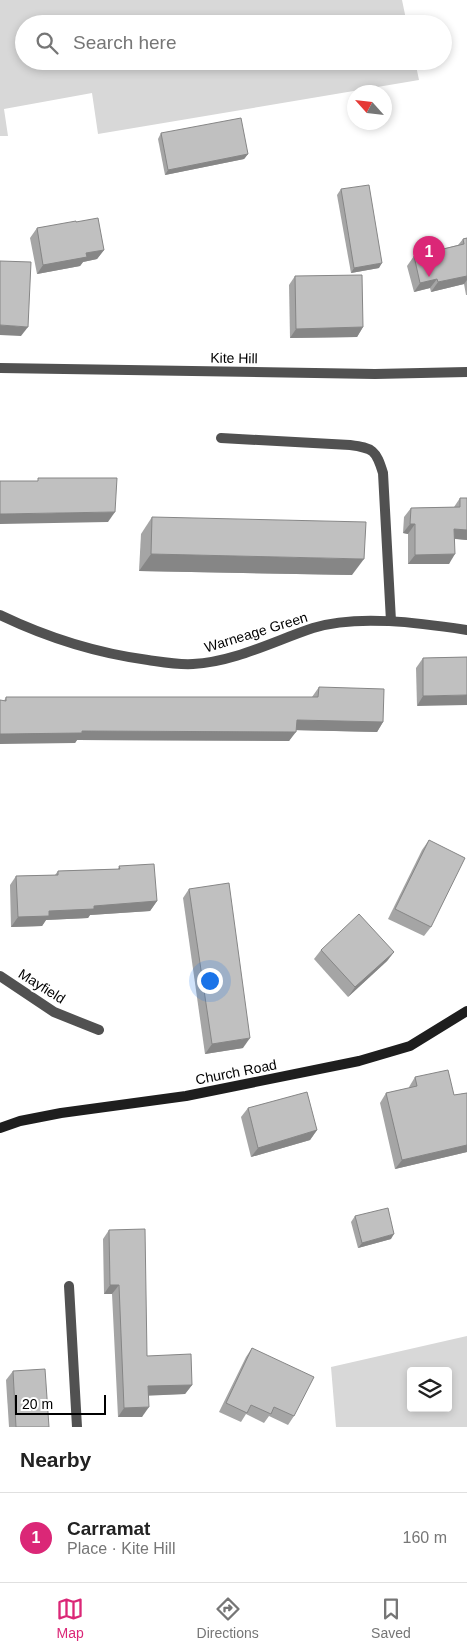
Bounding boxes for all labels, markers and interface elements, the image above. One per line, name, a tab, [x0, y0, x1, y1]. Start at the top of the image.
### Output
search box	[15, 15, 452, 70]
icon: search	[33, 29, 61, 57]
text: Search here	[73, 32, 177, 53]
north arrow	[347, 85, 392, 130]
pin: 1	[413, 236, 445, 277]
street label: Kite Hill	[210, 350, 258, 366]
street label: Warneage Green	[203, 609, 309, 655]
street label: Mayfield	[16, 965, 68, 1007]
your location	[197, 968, 223, 994]
street label: Church Road	[194, 1056, 278, 1088]
map controls	[407, 1367, 452, 1412]
button: layers	[407, 1367, 452, 1412]
scale bar	[15, 1392, 106, 1415]
text: 20 m	[22, 1396, 53, 1412]
text: Nearby	[20, 1448, 91, 1471]
text: Carramat	[67, 1518, 150, 1539]
text: 1	[32, 1529, 40, 1546]
text: 160 m	[403, 1529, 447, 1546]
text: Place · Kite Hill	[67, 1540, 175, 1557]
tab: Map	[56, 1595, 84, 1641]
tab: Directions	[197, 1595, 259, 1641]
tab: Saved	[371, 1595, 411, 1641]

